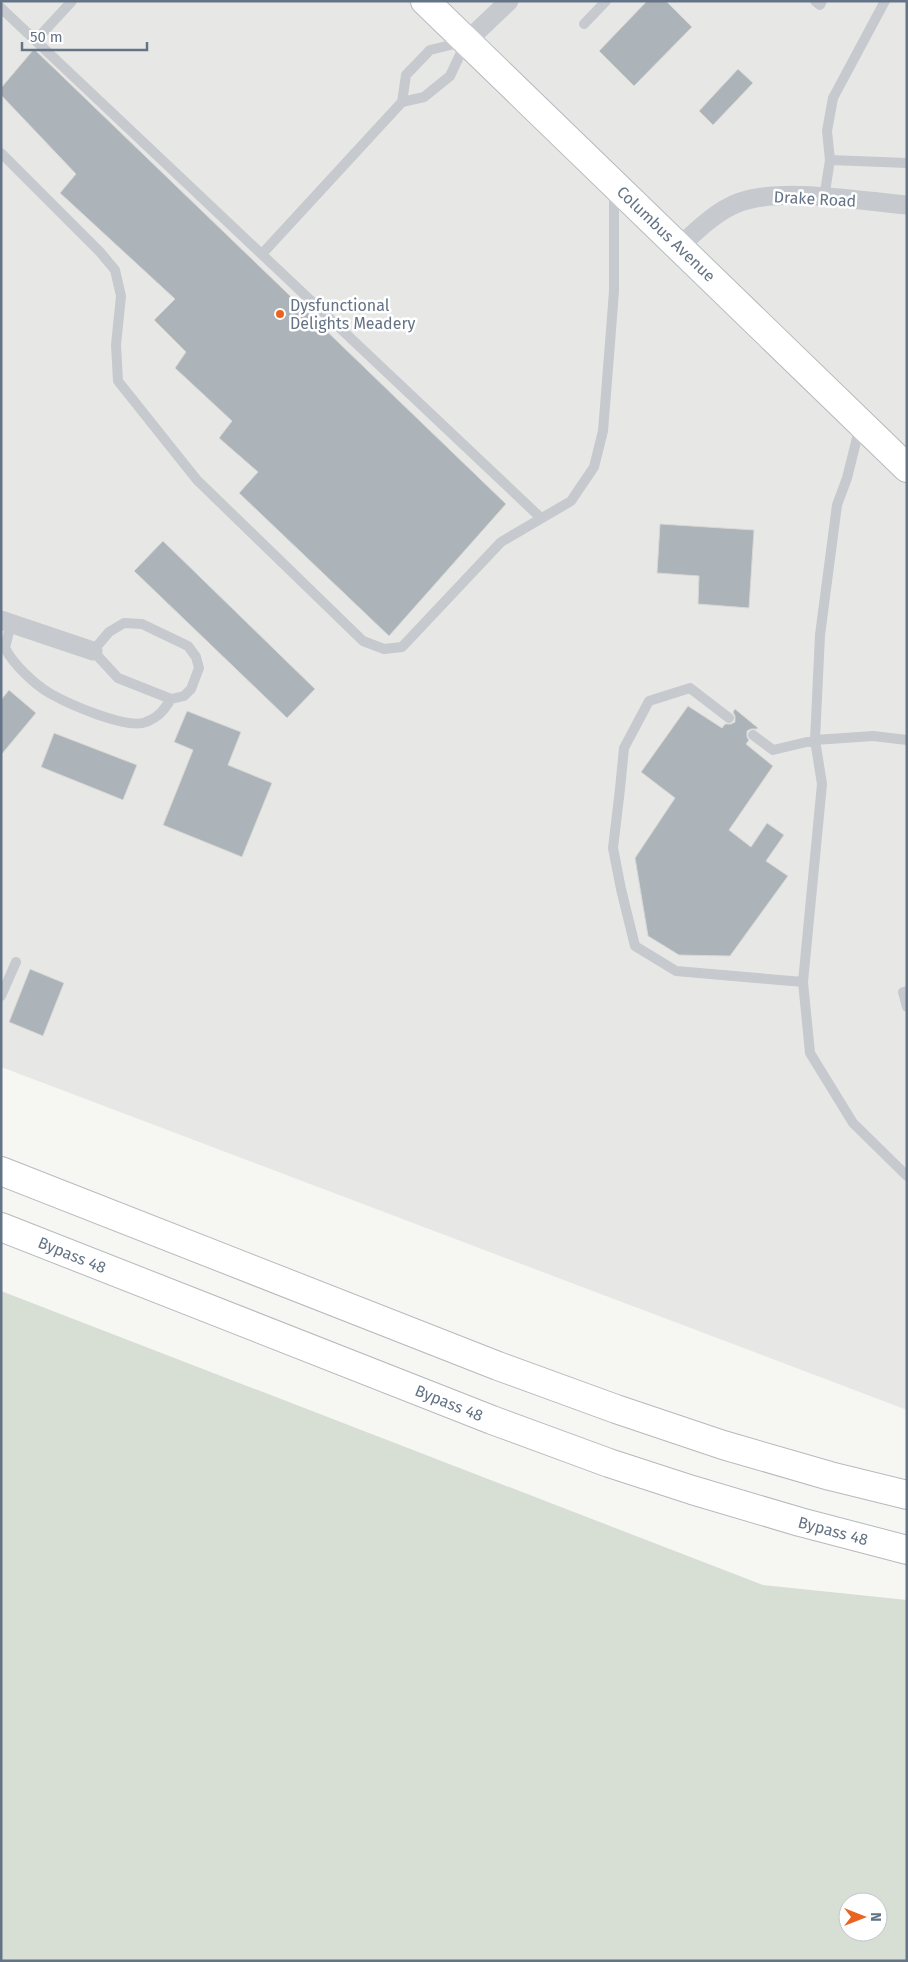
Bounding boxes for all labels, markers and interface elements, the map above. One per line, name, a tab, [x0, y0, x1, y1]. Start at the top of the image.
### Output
scale bar	[22, 20, 148, 52]
text: 50 m	[30, 28, 63, 46]
street label: Columbus Avenue	[613, 182, 719, 286]
street label: Drake Road	[773, 187, 857, 211]
place label: Dysfunctional Delights Meadery	[290, 296, 416, 333]
marker: Dysfunctional Delights Meadery	[274, 308, 286, 320]
street label: Bypass 48	[35, 1233, 109, 1277]
street label: Bypass 48	[412, 1381, 486, 1425]
street label: Bypass 48	[796, 1513, 870, 1550]
north arrow	[838, 1892, 888, 1942]
text: N	[867, 1912, 884, 1922]

